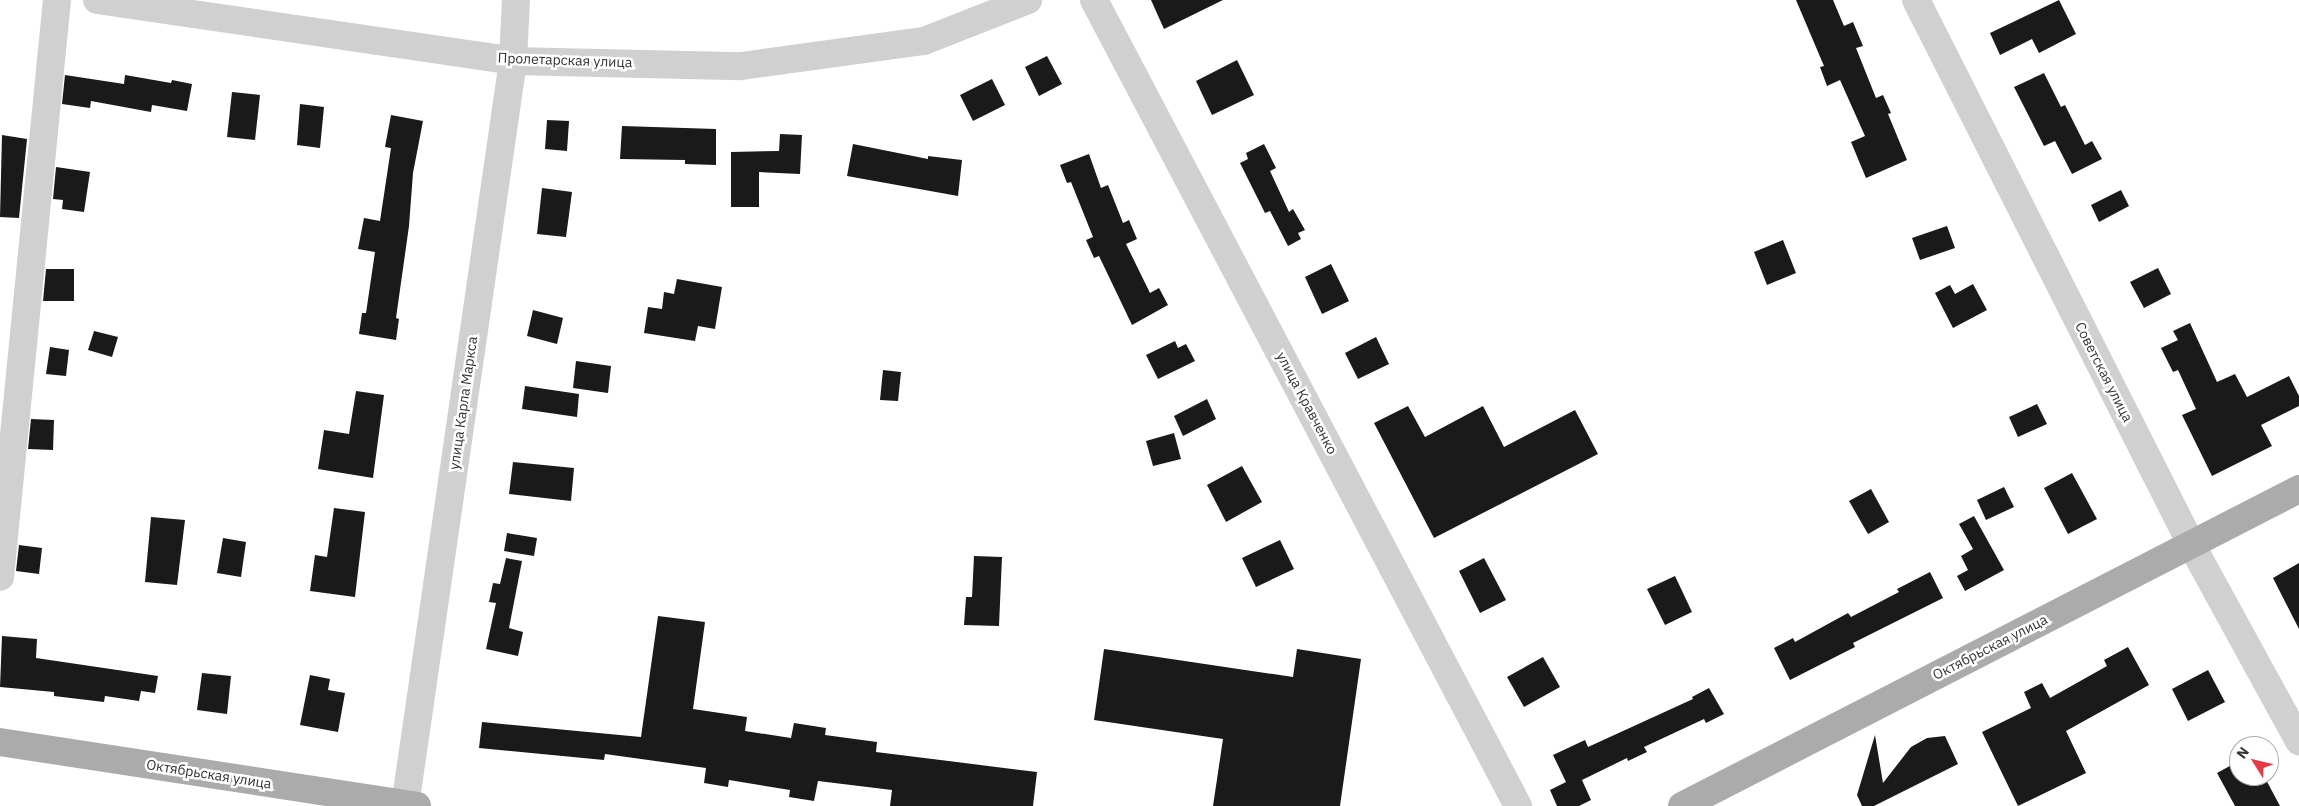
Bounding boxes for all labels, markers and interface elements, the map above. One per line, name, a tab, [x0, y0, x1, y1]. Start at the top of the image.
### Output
street label: Пролетарская улица	[497, 49, 633, 71]
street label: Советская улица	[2072, 319, 2136, 425]
street label: улица Карла Маркса	[445, 335, 481, 471]
street label: улица Кравченко	[1273, 349, 1341, 457]
street label: Октябрьская улица	[1930, 611, 2050, 683]
north arrow	[2229, 736, 2279, 786]
text: N	[2232, 743, 2253, 762]
street label: Октябрьская улица	[145, 756, 273, 792]

